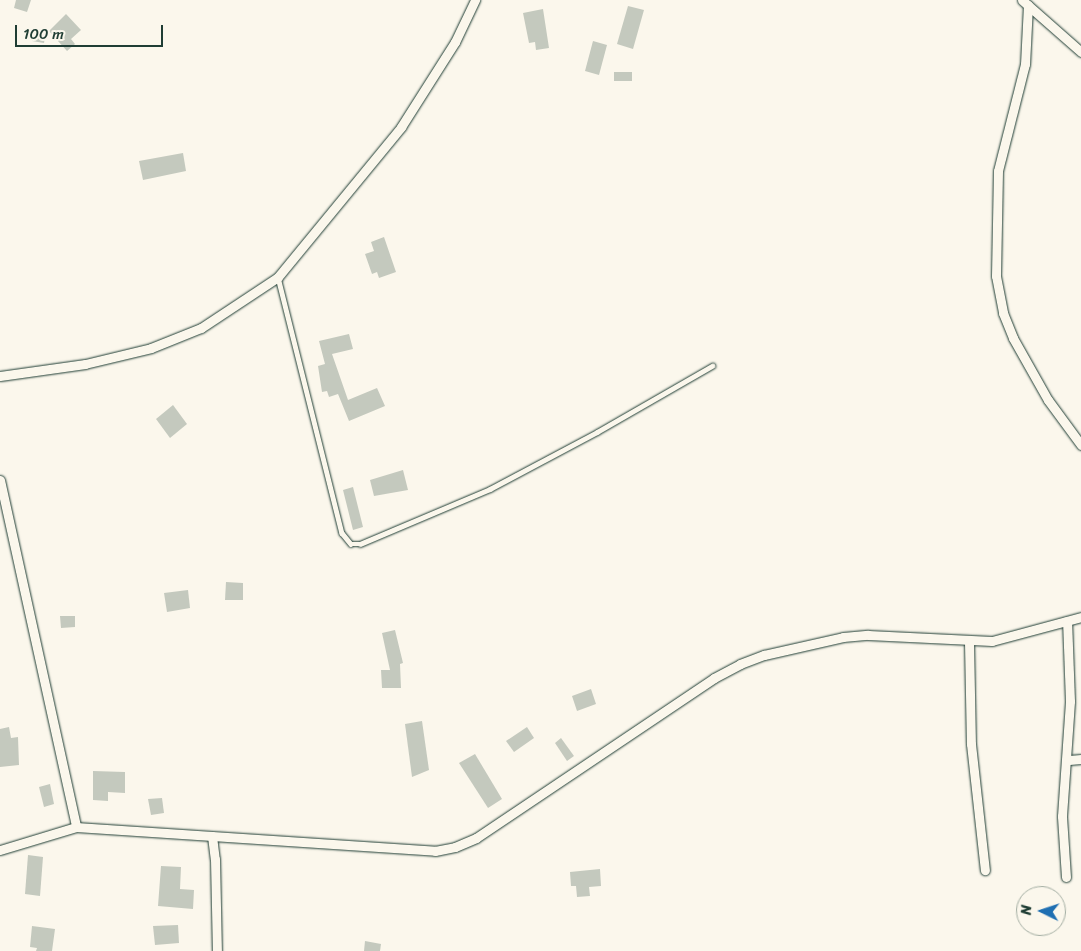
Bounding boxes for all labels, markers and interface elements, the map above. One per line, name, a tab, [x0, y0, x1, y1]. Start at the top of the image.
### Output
scale bar	[18, 15, 165, 47]
text: 100 m	[23, 21, 64, 47]
north arrow	[1016, 886, 1066, 936]
text: N	[1014, 904, 1039, 916]

